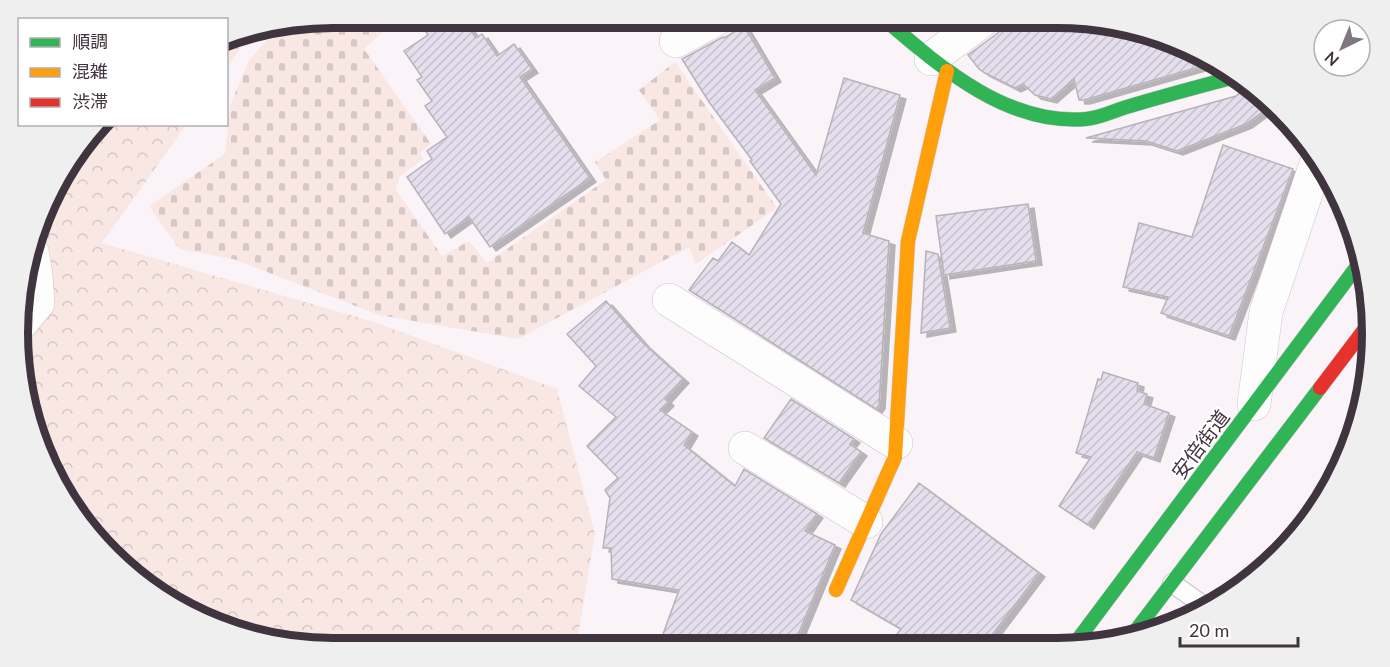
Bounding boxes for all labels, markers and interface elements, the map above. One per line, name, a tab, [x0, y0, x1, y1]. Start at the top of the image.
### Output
legend	[18, 18, 228, 126]
north arrow	[1312, 18, 1372, 78]
text: 順調	[72, 30, 108, 52]
text: N	[1320, 48, 1342, 70]
text: 混雑	[72, 60, 108, 82]
text: 渋滞	[72, 90, 108, 112]
street label: 安倍街道	[1166, 405, 1234, 483]
scale bar	[1180, 610, 1298, 648]
text: 20 m	[1189, 619, 1229, 641]

